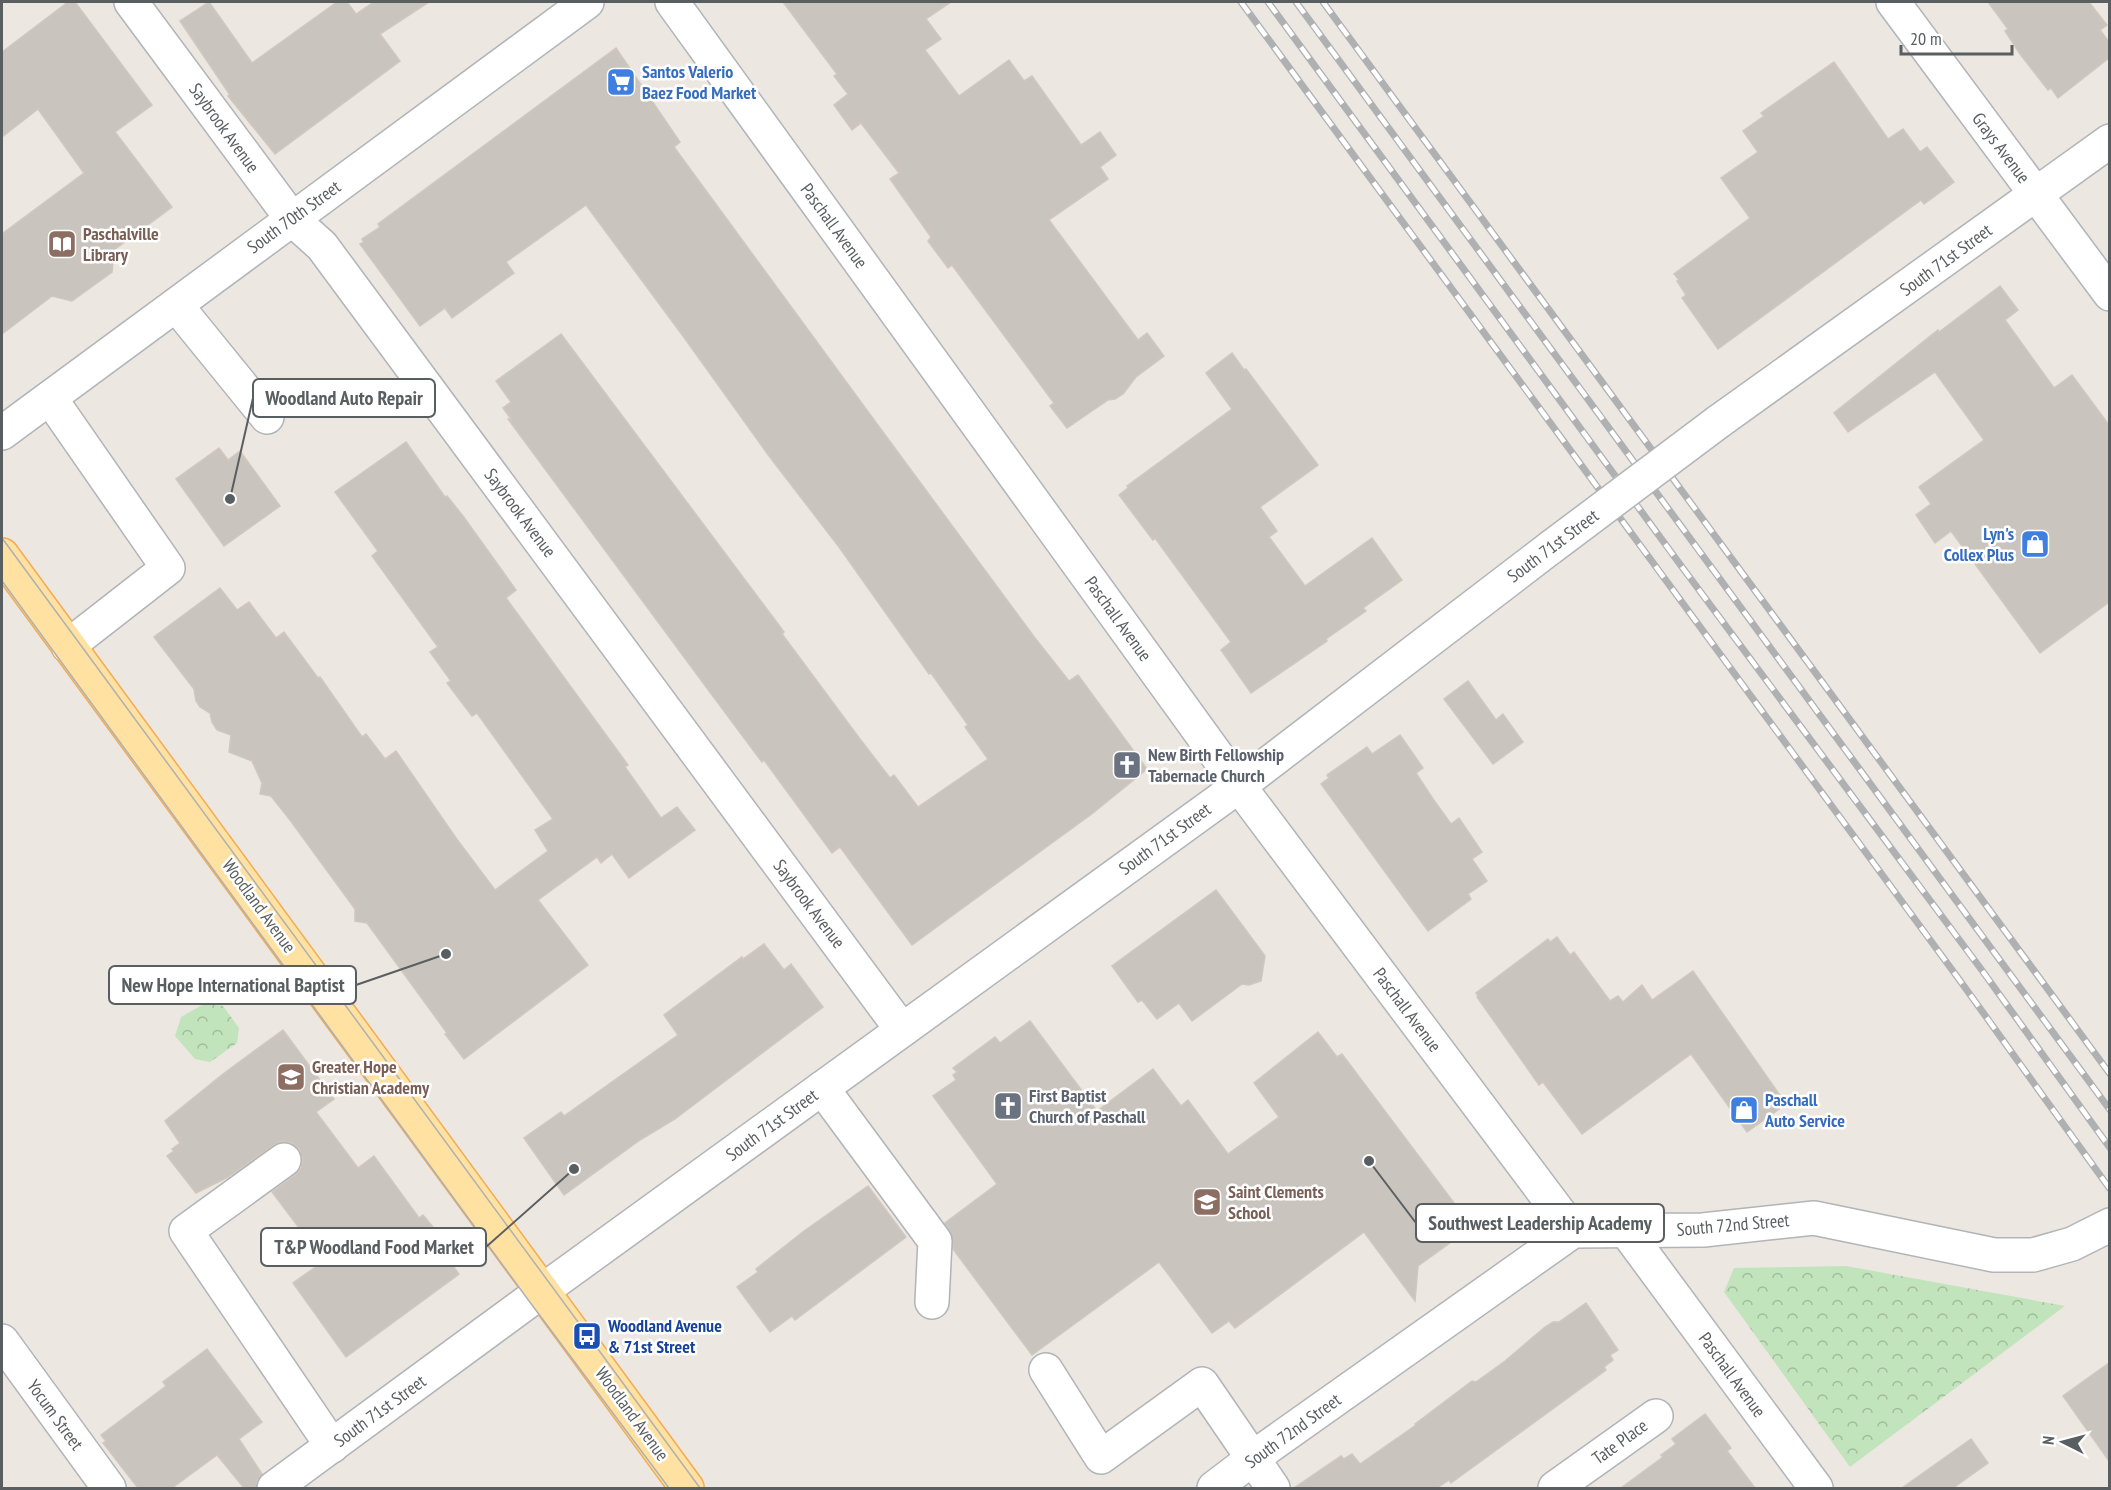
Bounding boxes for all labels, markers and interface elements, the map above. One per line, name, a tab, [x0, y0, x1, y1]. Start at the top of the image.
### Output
scale bar	[1901, 18, 2012, 56]
text: 20 m	[1910, 27, 1942, 50]
place label: Santos Valerio Baez Food Market	[642, 60, 757, 104]
supermarket icon: Santos Valerio Baez Food Market	[605, 66, 637, 98]
street label: Saybrook Avenue	[184, 78, 265, 177]
street label: Grays Avenue	[1967, 108, 2035, 188]
street label: South 70th Street	[242, 175, 345, 258]
street label: Paschall Avenue	[796, 179, 873, 273]
street label: South 71st Street	[1895, 218, 1996, 301]
place label: Paschalville Library	[83, 222, 159, 266]
library icon: Paschalville Library	[46, 228, 78, 260]
callout: Woodland Auto Repair	[253, 379, 435, 417]
text: Woodland Auto Repair	[264, 385, 423, 411]
street label: Saybrook Avenue	[480, 464, 561, 562]
street label: South 71st Street	[1503, 504, 1603, 587]
place label: Lyn's Collex Plus	[1944, 522, 2014, 566]
shop icon: Lyn's Collex Plus	[2019, 528, 2051, 560]
street label: Paschall Avenue	[1080, 572, 1157, 666]
place label: New Birth Fellowship Tabernacle Church	[1148, 743, 1284, 787]
church icon: New Birth Fellowship Tabernacle Church	[1111, 749, 1143, 781]
street label: South 71st Street	[1114, 797, 1215, 880]
street label: Woodland Avenue	[218, 854, 301, 957]
street label: Saybrook Avenue	[769, 855, 850, 953]
street label: Paschall Avenue	[1368, 963, 1447, 1056]
callout: New Hope International Baptist	[109, 966, 356, 1004]
text: New Hope International Baptist	[122, 972, 345, 998]
place label: Greater Hope Christian Academy	[312, 1055, 430, 1099]
school or university icon: Greater Hope Christian Academy	[275, 1061, 307, 1093]
street label: South 71st Street	[721, 1083, 822, 1166]
place label: First Baptist Church of Paschall	[1029, 1084, 1146, 1128]
place label: Paschall Auto Service	[1764, 1088, 1845, 1132]
church icon: First Baptist Church of Paschall	[992, 1090, 1024, 1122]
shop icon: Paschall Auto Service	[1728, 1094, 1760, 1126]
place label: Saint Clements School	[1228, 1180, 1324, 1224]
school or university icon: Saint Clements School	[1191, 1186, 1223, 1218]
callout: Southwest Leadership Academy	[1416, 1204, 1664, 1242]
street label: South 72nd Street	[1676, 1208, 1790, 1241]
text: Southwest Leadership Academy	[1428, 1210, 1653, 1236]
callout: T&P Woodland Food Market	[261, 1228, 486, 1266]
text: T&P Woodland Food Market	[274, 1234, 474, 1260]
place label: Woodland Avenue & 71st Street	[607, 1314, 722, 1358]
bus stop icon: Woodland Avenue & 71st Street	[571, 1320, 603, 1352]
street label: Paschall Avenue	[1694, 1328, 1771, 1422]
street label: Woodland Avenue	[591, 1362, 674, 1465]
street label: South 71st Street	[329, 1369, 430, 1452]
street label: Yocum Street	[22, 1375, 89, 1455]
street label: South 72nd Street	[1240, 1388, 1345, 1473]
north arrow	[2033, 1412, 2093, 1472]
street label: Tate Place	[1588, 1414, 1652, 1469]
text: N	[2038, 1435, 2058, 1446]

